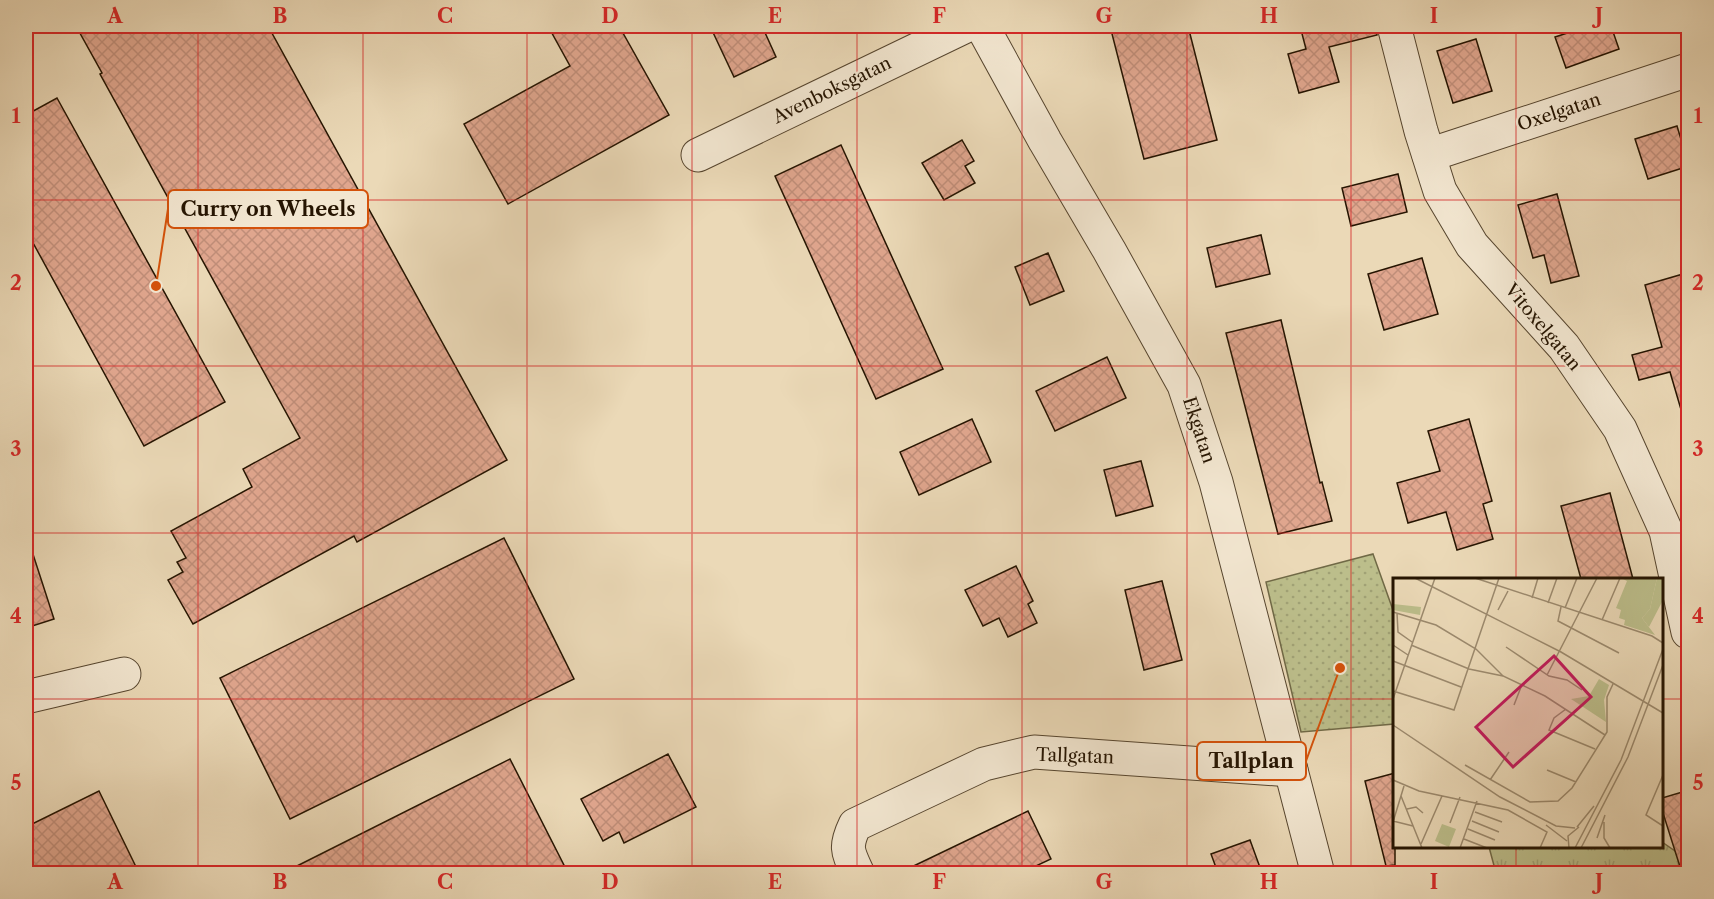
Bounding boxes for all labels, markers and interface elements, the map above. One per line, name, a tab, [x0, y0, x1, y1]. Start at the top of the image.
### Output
text: A	[106, 4, 123, 28]
text: B	[273, 4, 288, 28]
text: C	[437, 4, 453, 28]
text: D	[601, 4, 619, 28]
text: E	[768, 4, 782, 28]
text: F	[932, 4, 946, 28]
text: G	[1096, 4, 1113, 28]
text: H	[1260, 4, 1278, 28]
text: I	[1430, 4, 1438, 28]
text: J	[1591, 4, 1603, 28]
street label: Avenboksgatan	[768, 52, 895, 129]
street label: Oxelgatan	[1515, 88, 1603, 136]
text: 1	[12, 104, 21, 128]
text: 1	[1694, 104, 1703, 128]
callout: Curry on Wheels	[168, 190, 368, 228]
text: Curry on Wheels	[181, 197, 355, 221]
text: 2	[10, 271, 22, 295]
text: 2	[1692, 271, 1704, 295]
street label: Vitoxelgatan	[1500, 278, 1586, 375]
street label: Ekgatan	[1178, 394, 1220, 466]
text: 3	[10, 437, 22, 461]
text: 3	[1692, 437, 1704, 461]
inset map	[1393, 578, 1663, 848]
text: 4	[10, 604, 22, 628]
text: 4	[1692, 604, 1704, 628]
callout: Tallplan	[1197, 742, 1306, 780]
street label: Tallgatan	[1036, 744, 1114, 768]
text: Tallplan	[1208, 749, 1294, 773]
text: 5	[10, 771, 22, 795]
text: 5	[1692, 771, 1704, 795]
text: A	[106, 870, 123, 894]
text: B	[273, 870, 288, 894]
text: C	[437, 870, 453, 894]
text: D	[601, 870, 619, 894]
text: E	[768, 870, 782, 894]
text: F	[932, 870, 946, 894]
text: G	[1096, 870, 1113, 894]
text: H	[1260, 870, 1278, 894]
text: I	[1430, 870, 1438, 894]
text: J	[1591, 870, 1603, 894]

